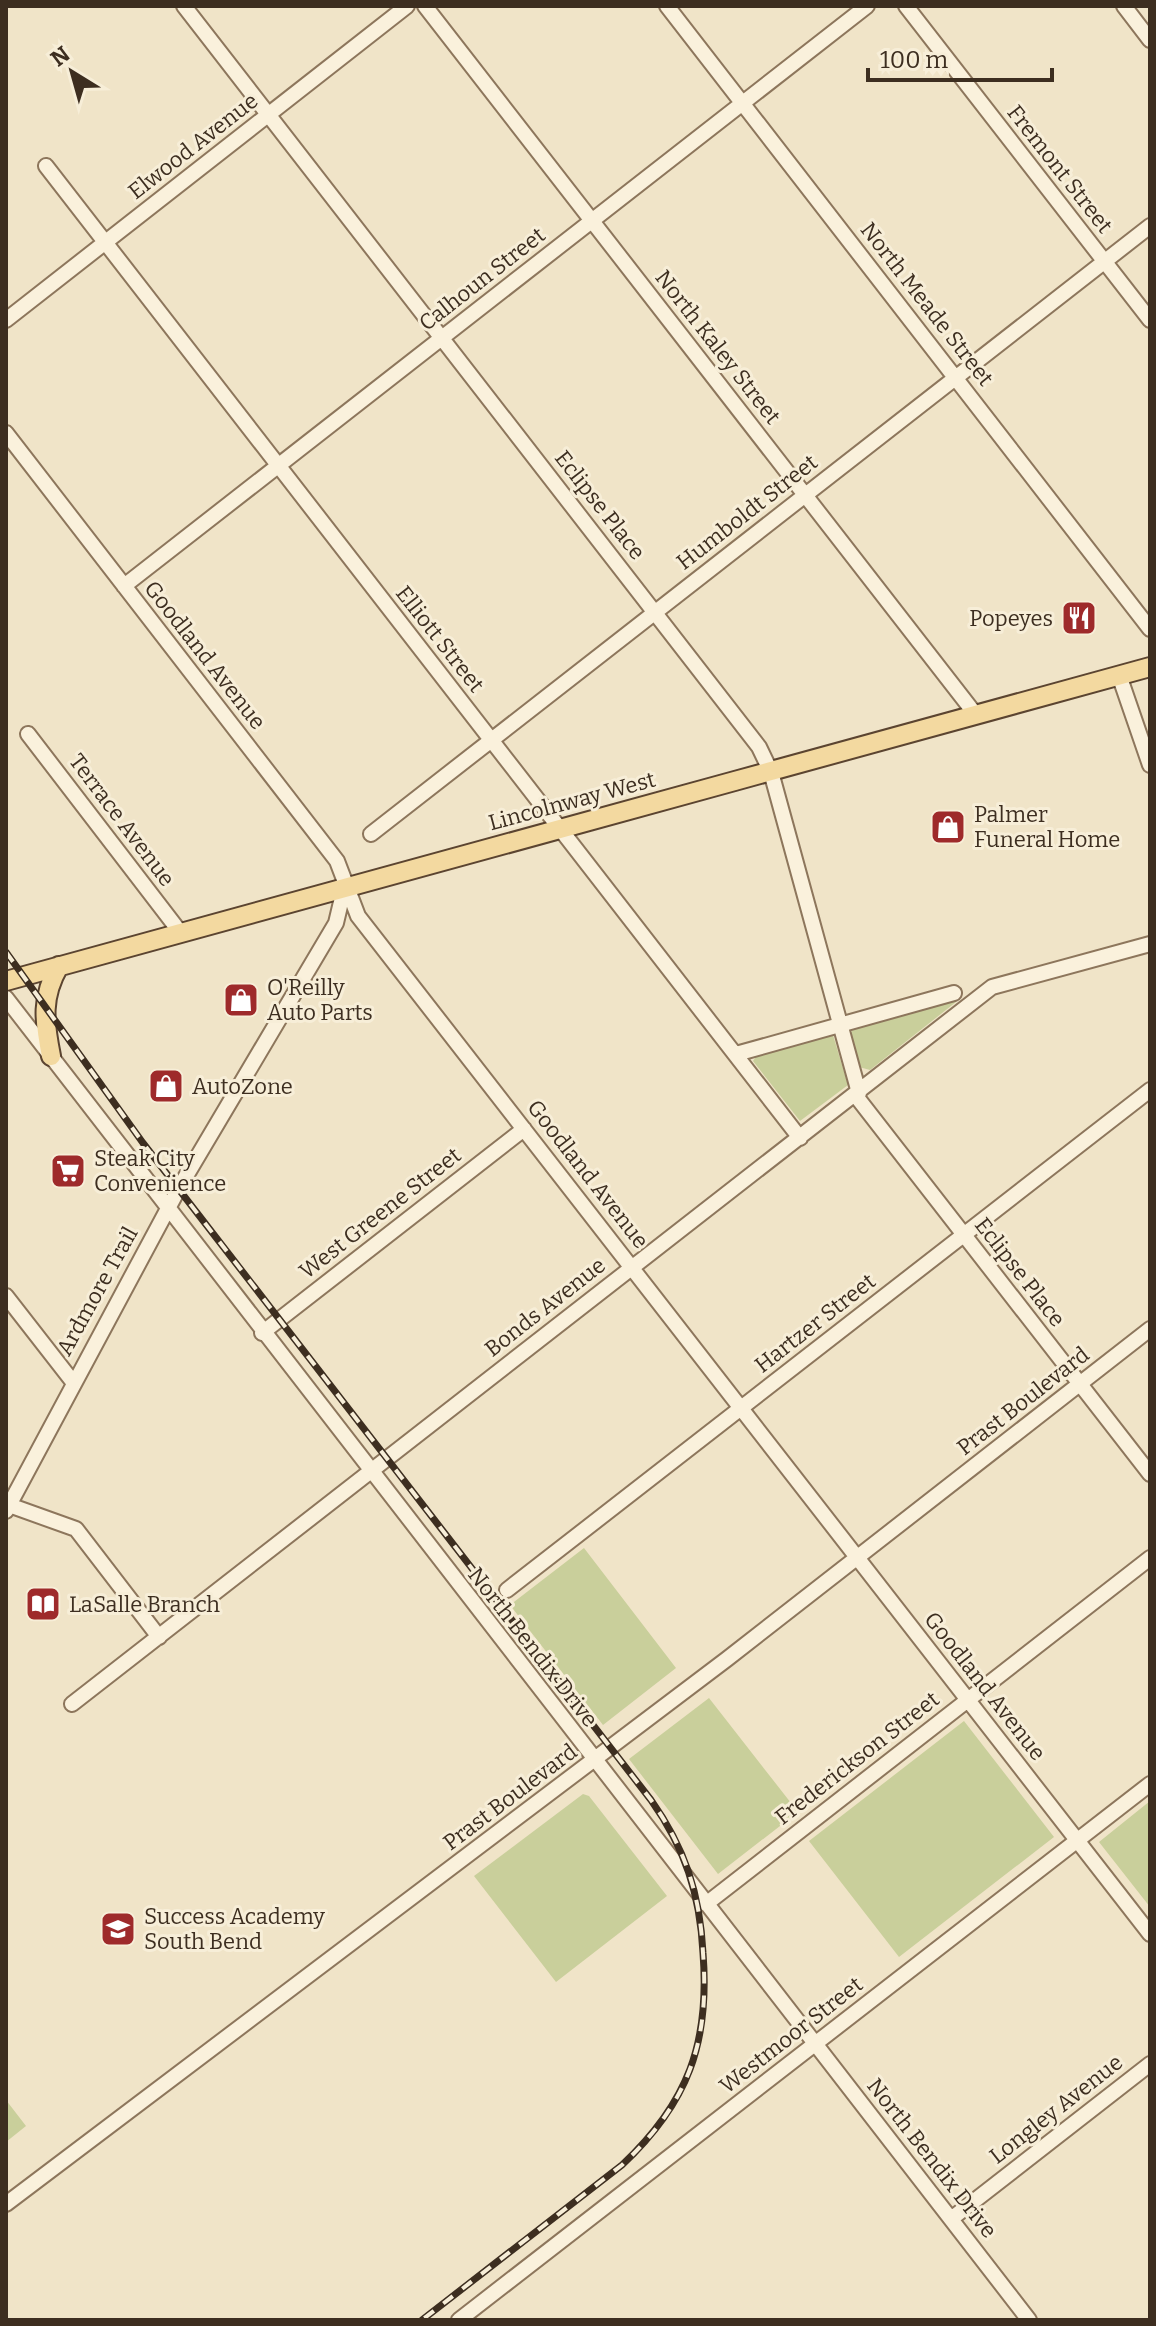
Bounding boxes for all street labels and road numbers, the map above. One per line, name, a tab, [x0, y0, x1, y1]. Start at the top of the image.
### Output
street label: Elwood Avenue	[123, 87, 263, 205]
street label: Fremont Street	[1002, 100, 1118, 239]
street label: North Meade Street	[855, 217, 999, 391]
street label: Calhoun Street	[414, 221, 550, 337]
street label: North Kaley Street	[649, 265, 787, 429]
street label: Eclipse Place	[549, 445, 651, 565]
street label: Humboldt Street	[671, 449, 823, 575]
street label: Goodland Avenue	[139, 575, 271, 735]
street label: Elliott Street	[390, 580, 490, 698]
street label: Terrace Avenue	[63, 748, 181, 892]
street label: Lincolnway West	[486, 766, 658, 836]
street label: Goodland Avenue	[522, 1094, 654, 1254]
street label: West Greene Street	[294, 1141, 466, 1285]
street label: Eclipse Place	[969, 1212, 1071, 1332]
street label: Ardmore Trail	[51, 1222, 143, 1360]
street label: Bonds Avenue	[479, 1251, 611, 1363]
street label: Hartzer Street	[749, 1267, 881, 1378]
street label: Prast Boulevard	[951, 1341, 1095, 1461]
street label: North Bendix Drive	[462, 1562, 604, 1732]
street label: Goodland Avenue	[919, 1606, 1051, 1766]
street label: Frederickson Street	[770, 1686, 944, 1830]
street label: Prast Boulevard	[438, 1738, 582, 1856]
street label: Westmoor Street	[714, 1971, 868, 2099]
street label: Longley Avenue	[984, 2049, 1128, 2169]
street label: North Bendix Drive	[861, 2073, 1003, 2243]

